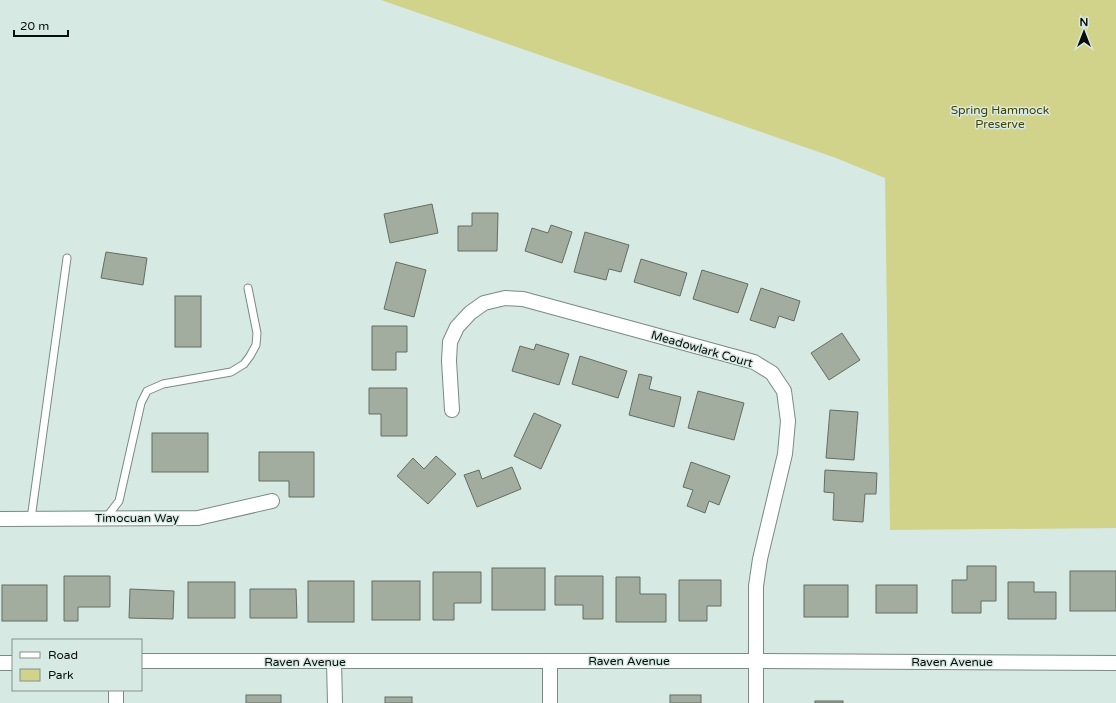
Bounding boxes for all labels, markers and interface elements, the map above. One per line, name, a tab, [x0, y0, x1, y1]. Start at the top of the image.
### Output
scale bar	[14, 12, 68, 38]
north arrow	[1064, 12, 1104, 52]
text: N	[1080, 16, 1088, 29]
text: 20 m	[20, 19, 49, 33]
park label: Spring Hammock Preserve	[951, 103, 1050, 131]
street label: Meadowlark Court	[650, 328, 755, 370]
street label: Timocuan Way	[95, 511, 180, 525]
legend	[12, 639, 142, 691]
text: Road	[48, 648, 78, 662]
street label: Raven Avenue	[588, 654, 670, 668]
street label: Raven Avenue	[264, 655, 346, 669]
street label: Raven Avenue	[911, 655, 993, 669]
text: Park	[48, 668, 74, 682]

